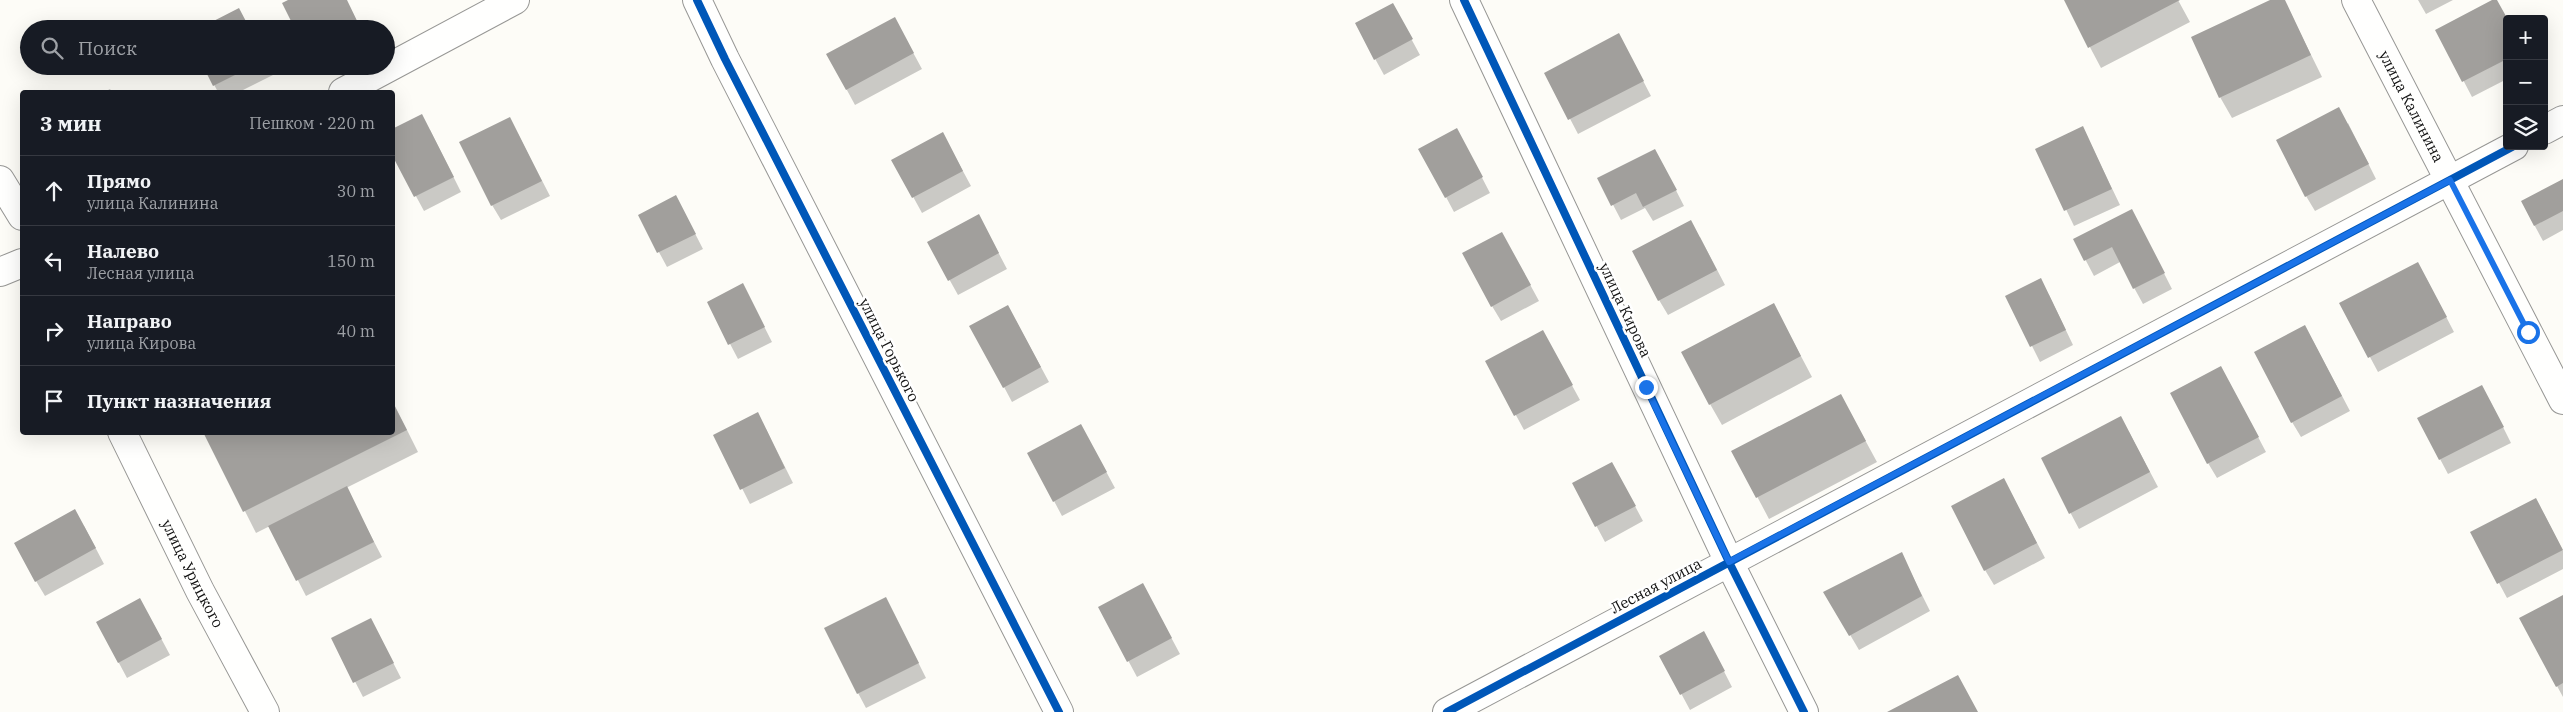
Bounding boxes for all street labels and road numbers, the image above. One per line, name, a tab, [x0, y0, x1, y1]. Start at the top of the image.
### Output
street label: улица Калинина	[2375, 47, 2448, 165]
street label: улица Кирова	[1595, 259, 1656, 360]
street label: улица Горького	[855, 295, 924, 405]
street label: улица Урицкого	[157, 516, 228, 631]
street label: Лесная улица	[1607, 554, 1705, 618]

